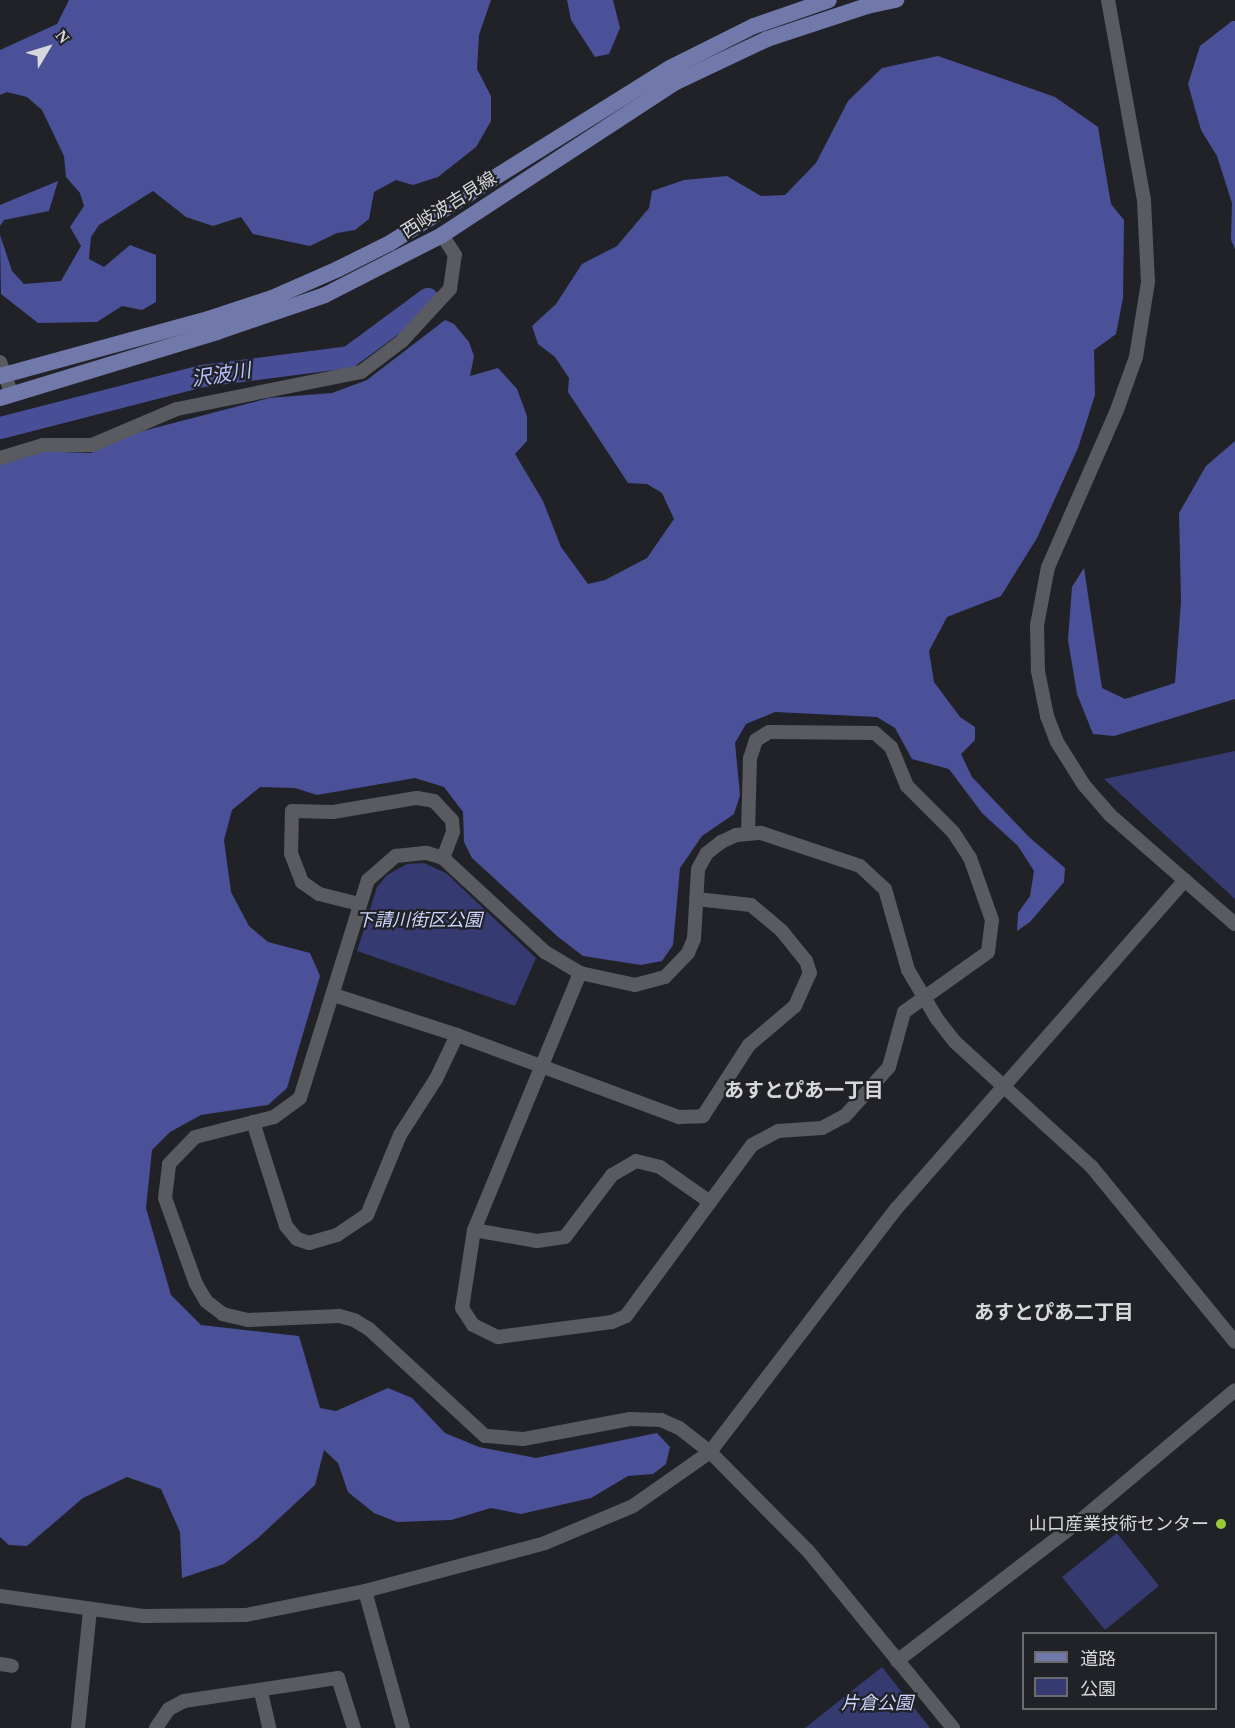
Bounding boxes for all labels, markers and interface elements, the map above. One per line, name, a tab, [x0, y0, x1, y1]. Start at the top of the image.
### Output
north arrow	[18, 18, 78, 78]
text: N	[52, 27, 73, 46]
street label: 西岐波吉見線	[397, 167, 501, 243]
water label: 沢波川	[189, 358, 253, 392]
park label: 下請川街区公園	[356, 909, 482, 931]
district label: あすとぴあ一丁目	[724, 1078, 884, 1102]
district label: あすとぴあ二丁目	[974, 1300, 1134, 1324]
place label: 山口産業技術センター	[1029, 1513, 1209, 1535]
marker: 山口産業技術センター	[1214, 1517, 1228, 1531]
legend	[1022, 1632, 1217, 1710]
text: 道路	[1080, 1649, 1116, 1669]
text: 公園	[1080, 1679, 1116, 1699]
park label: 片倉公園	[841, 1692, 913, 1714]

